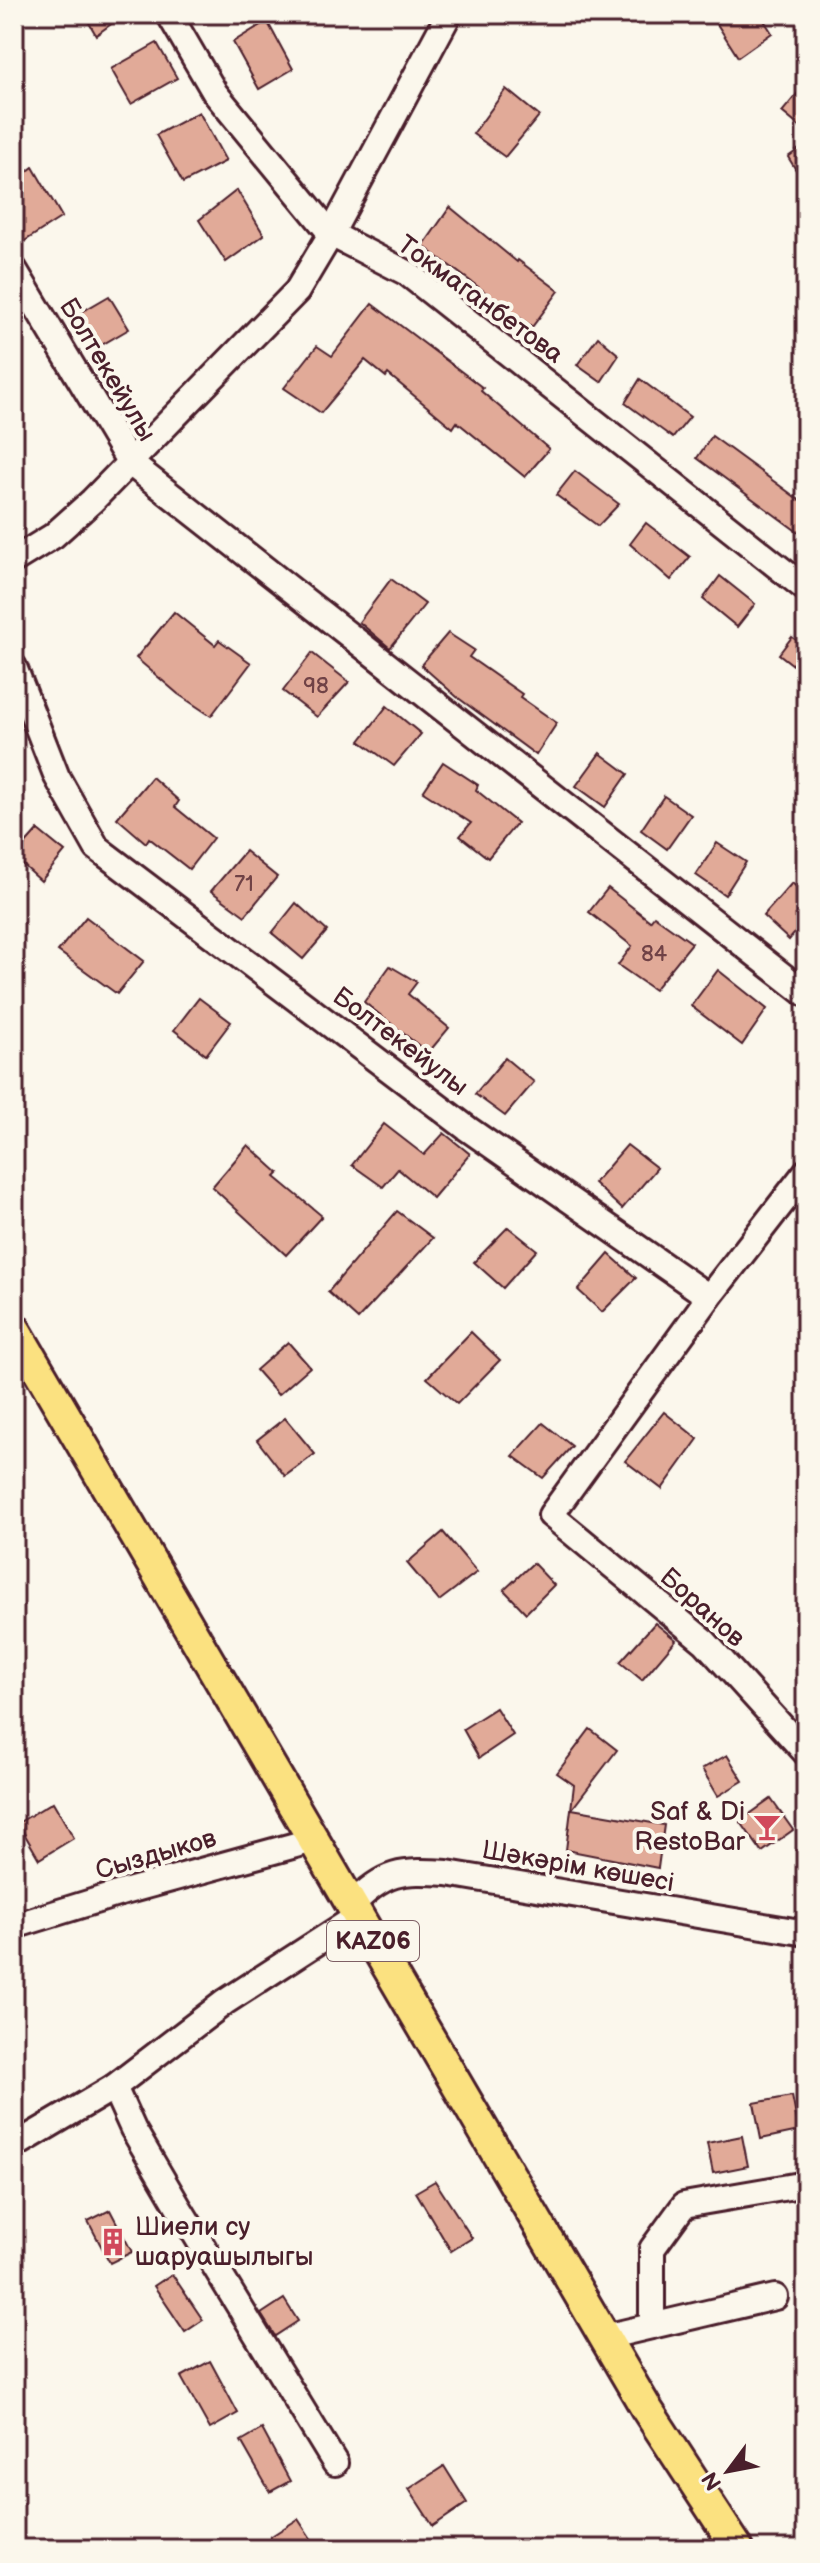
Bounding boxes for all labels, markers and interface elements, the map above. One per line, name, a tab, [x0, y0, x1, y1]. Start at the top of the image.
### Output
street label: Токмаганбетова	[391, 229, 569, 371]
street label: Болтекейулы	[52, 293, 162, 447]
house number: 98	[303, 673, 329, 700]
house number: 71	[234, 871, 254, 898]
house number: 84	[641, 941, 668, 968]
street label: Болтекейулы	[326, 981, 474, 1103]
street label: Боранов	[653, 1562, 751, 1654]
place label: Saf & Di RestoBar	[634, 1797, 746, 1858]
bar icon: Saf & Di RestoBar	[752, 1812, 782, 1842]
street label: Сыздыков	[92, 1823, 220, 1887]
street label: Шәкәрім көшесі	[479, 1835, 677, 1899]
road number: KАZ06	[327, 1921, 419, 1961]
place label: Шиели су шаруашылыгы	[135, 2212, 314, 2273]
building icon: Шиели су шаруашылыгы	[98, 2227, 128, 2257]
north arrow	[688, 2431, 768, 2511]
text: N	[696, 2467, 728, 2495]

